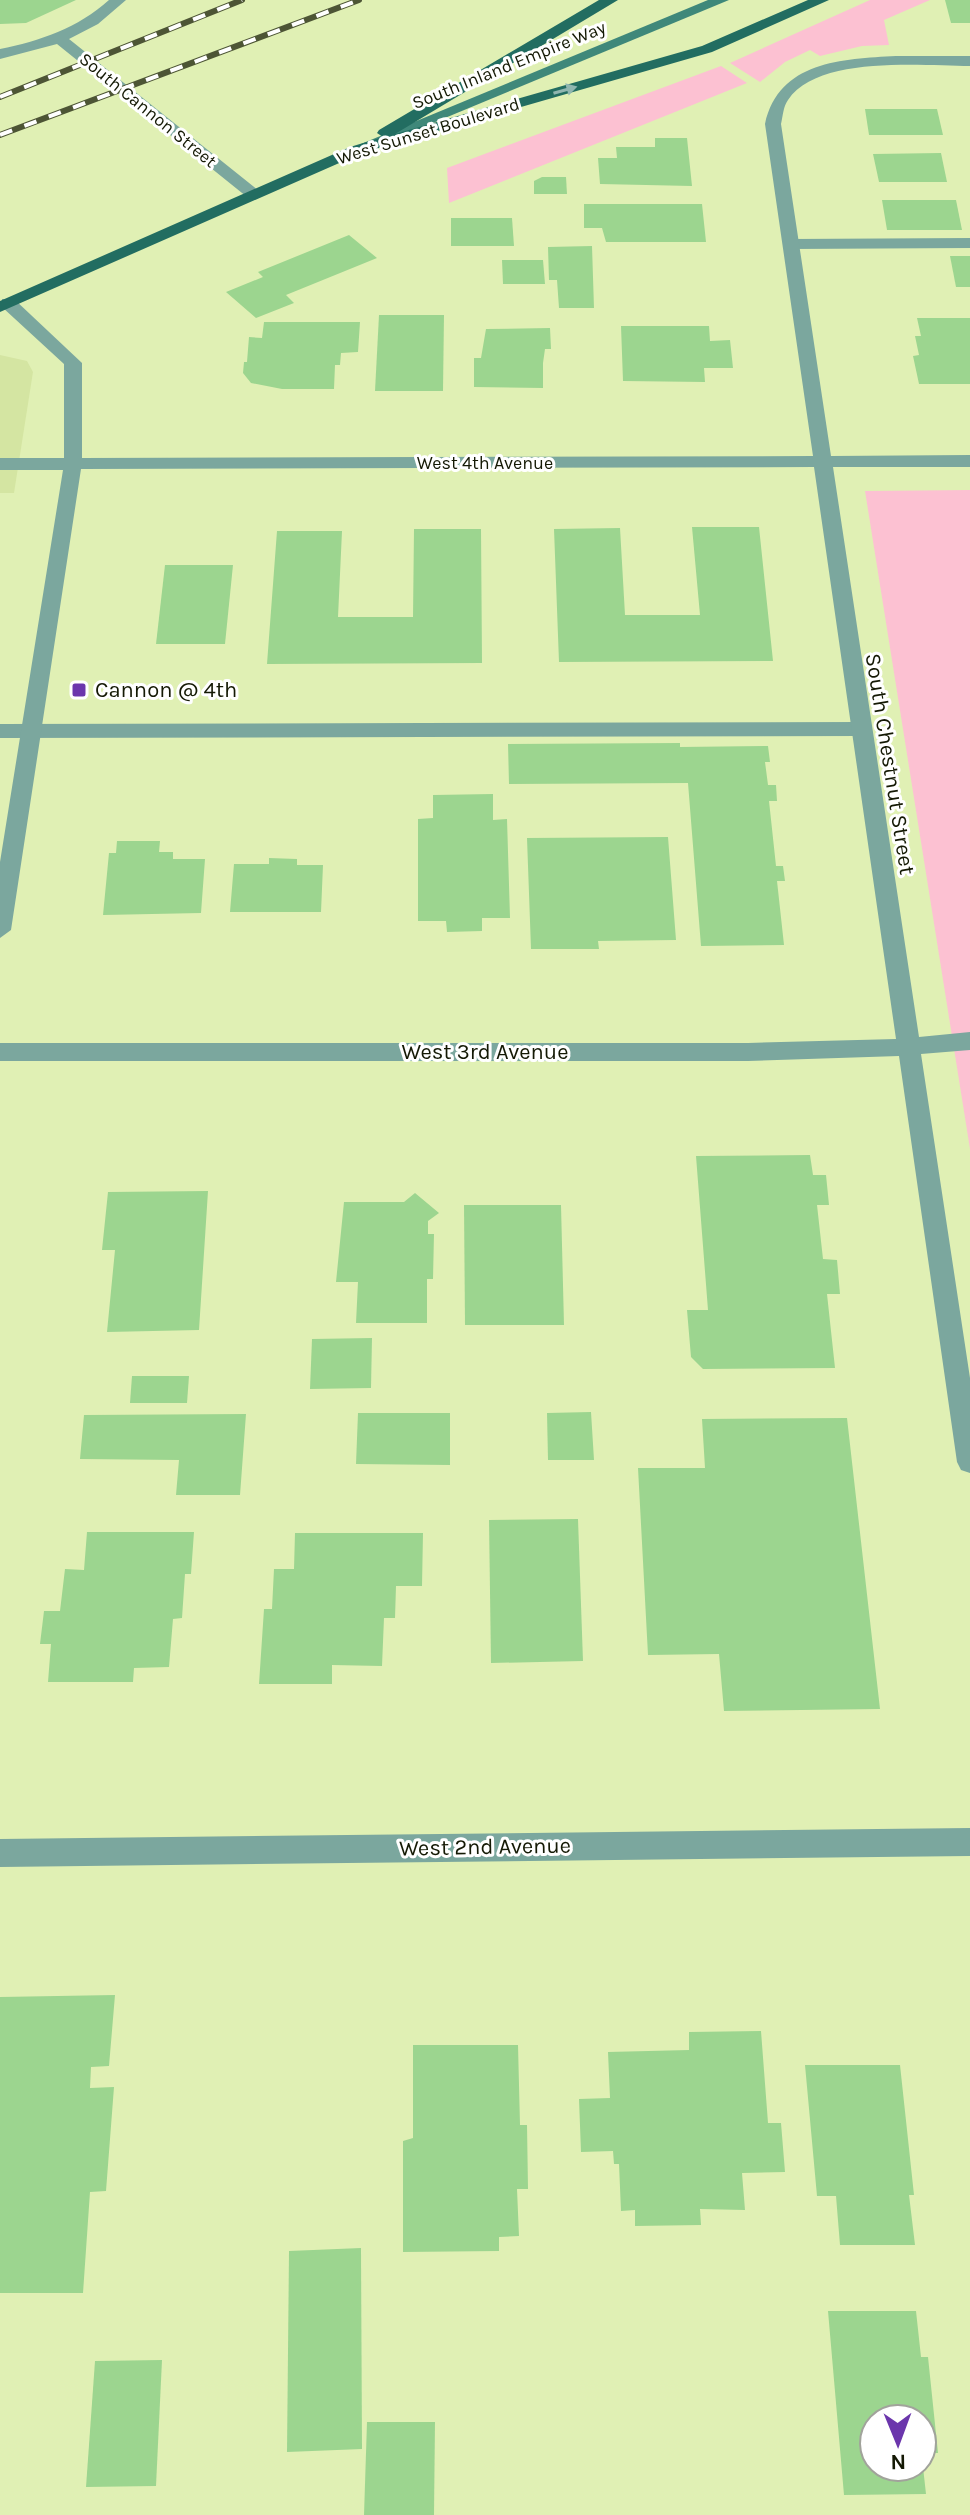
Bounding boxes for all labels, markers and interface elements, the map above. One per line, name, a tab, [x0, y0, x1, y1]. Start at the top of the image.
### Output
street label: South Inland Empire Way	[409, 16, 610, 114]
street label: South Cannon Street	[75, 48, 221, 172]
one-way arrow	[554, 83, 578, 96]
street label: West Sunset Boulevard	[334, 93, 522, 169]
street label: West 4th Avenue	[417, 452, 553, 474]
street label: South Chestnut Street	[860, 651, 920, 877]
place label: Cannon @ 4th	[95, 677, 237, 703]
marker: Cannon @ 4th	[70, 681, 88, 699]
street label: West 3rd Avenue	[402, 1039, 568, 1065]
street label: West 2nd Avenue	[399, 1833, 571, 1861]
north arrow	[858, 2403, 938, 2483]
text: N	[890, 2449, 906, 2475]

